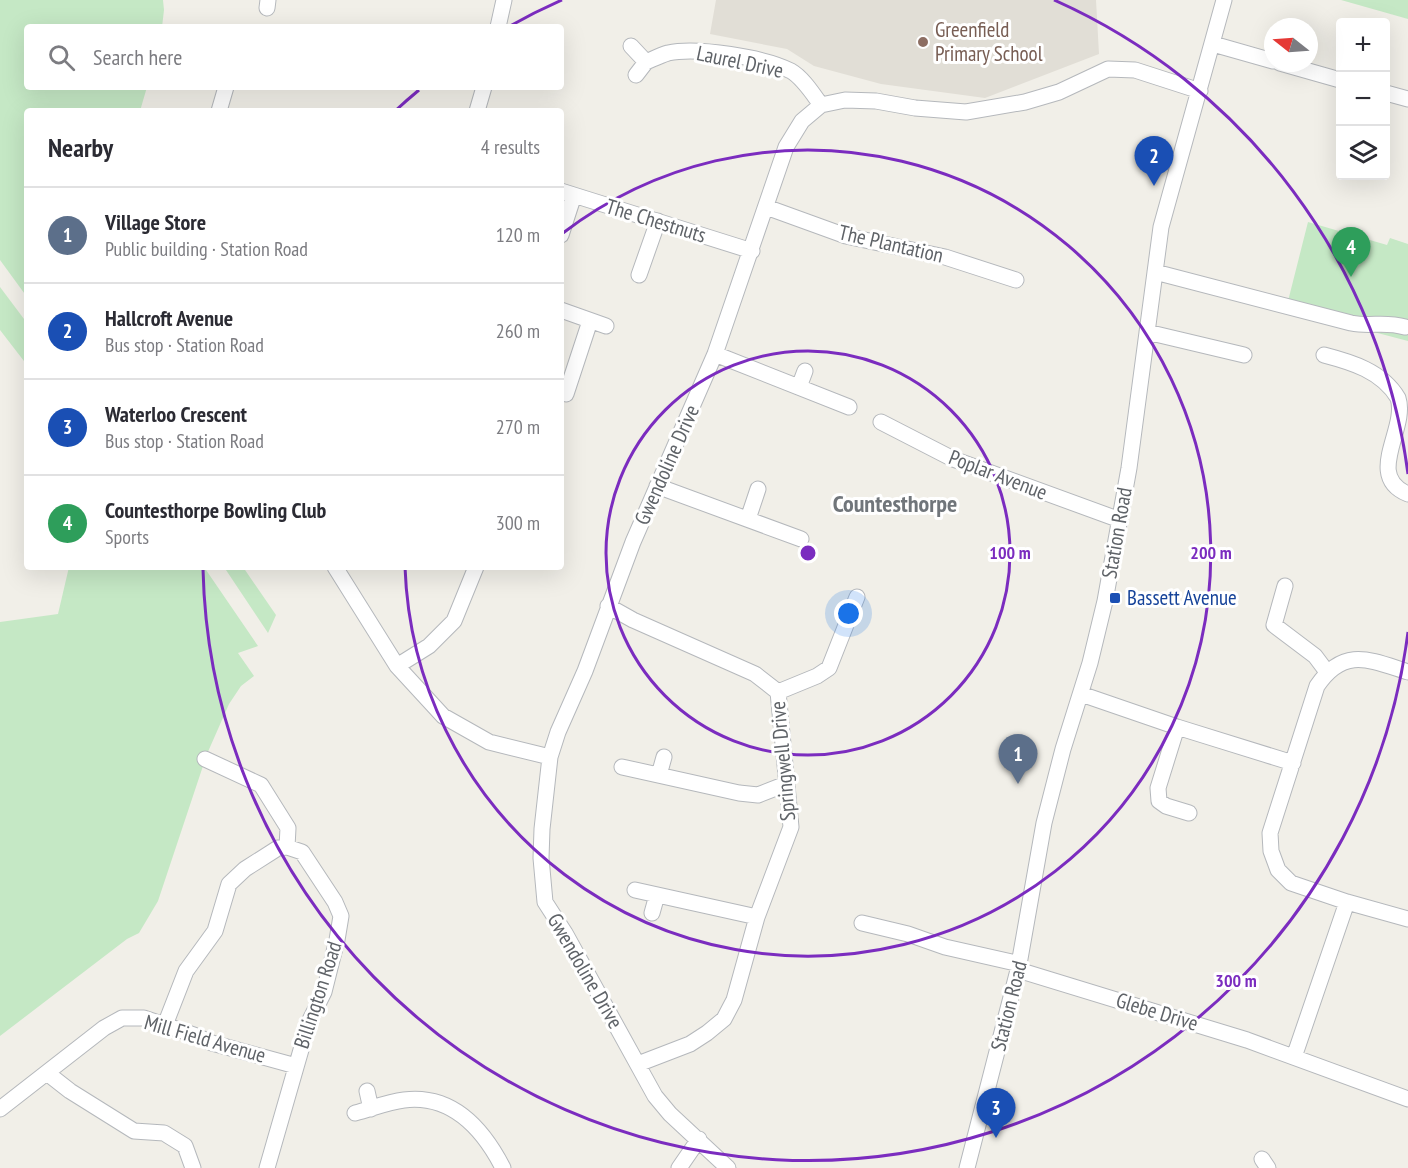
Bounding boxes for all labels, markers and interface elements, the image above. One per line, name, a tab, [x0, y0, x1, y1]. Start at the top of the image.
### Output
place label: Greenfield Primary School	[935, 16, 1043, 67]
north arrow	[1264, 18, 1318, 72]
map controls	[1336, 18, 1390, 180]
button: +	[1336, 18, 1390, 72]
search box	[24, 24, 564, 90]
marker: Greenfield Primary School	[916, 35, 930, 49]
street label: Laurel Drive	[694, 39, 786, 84]
icon: search	[45, 41, 78, 74]
text: Search here	[93, 43, 182, 71]
button: −	[1336, 72, 1390, 126]
button: layers	[1336, 126, 1390, 180]
text: Nearby	[48, 131, 113, 164]
text: 4 results	[481, 134, 540, 160]
pin: 2	[1134, 136, 1174, 186]
street label: The Chestnuts	[603, 192, 710, 249]
text: Village Store	[105, 208, 206, 236]
street label: The Plantation	[836, 218, 946, 269]
text: 1	[63, 222, 72, 248]
text: 120 m	[496, 222, 540, 248]
pin: 4	[1332, 228, 1370, 277]
text: Public building · Station Road	[105, 236, 308, 262]
text: Hallcroft Avenue	[105, 304, 233, 332]
text: 2	[63, 318, 72, 344]
text: 260 m	[496, 318, 540, 344]
text: Bus stop · Station Road	[105, 332, 264, 358]
text: Waterloo Crescent	[105, 400, 247, 428]
street label: Gwendoline Drive	[628, 401, 705, 529]
text: 3	[63, 414, 72, 440]
text: 270 m	[496, 414, 540, 440]
text: Bus stop · Station Road	[105, 428, 264, 454]
street label: Poplar Avenue	[945, 443, 1051, 506]
street label: Station Road	[1095, 485, 1138, 581]
district label: Countesthorpe	[833, 488, 957, 519]
text: Countesthorpe Bowling Club	[105, 496, 326, 524]
text: 4	[63, 510, 72, 536]
text: 300 m	[496, 510, 540, 536]
text: Sports	[105, 524, 149, 550]
text: 100 m	[989, 541, 1031, 564]
text: 200 m	[1190, 541, 1232, 564]
centre of rings	[798, 543, 818, 563]
place label: Bassett Avenue	[1127, 584, 1237, 611]
marker: Bassett Avenue	[1108, 591, 1122, 605]
your location	[834, 599, 863, 628]
street label: Springwell Drive	[764, 700, 801, 822]
pin: 1	[998, 734, 1038, 784]
street label: Gwendoline Drive	[542, 908, 629, 1033]
street label: Billington Road	[287, 938, 348, 1052]
street label: Station Road	[984, 958, 1033, 1054]
text: 300 m	[1215, 969, 1257, 992]
street label: Glebe Drive	[1113, 986, 1201, 1037]
street label: Mill Field Avenue	[141, 1008, 269, 1069]
pin: 3	[976, 1088, 1016, 1138]

